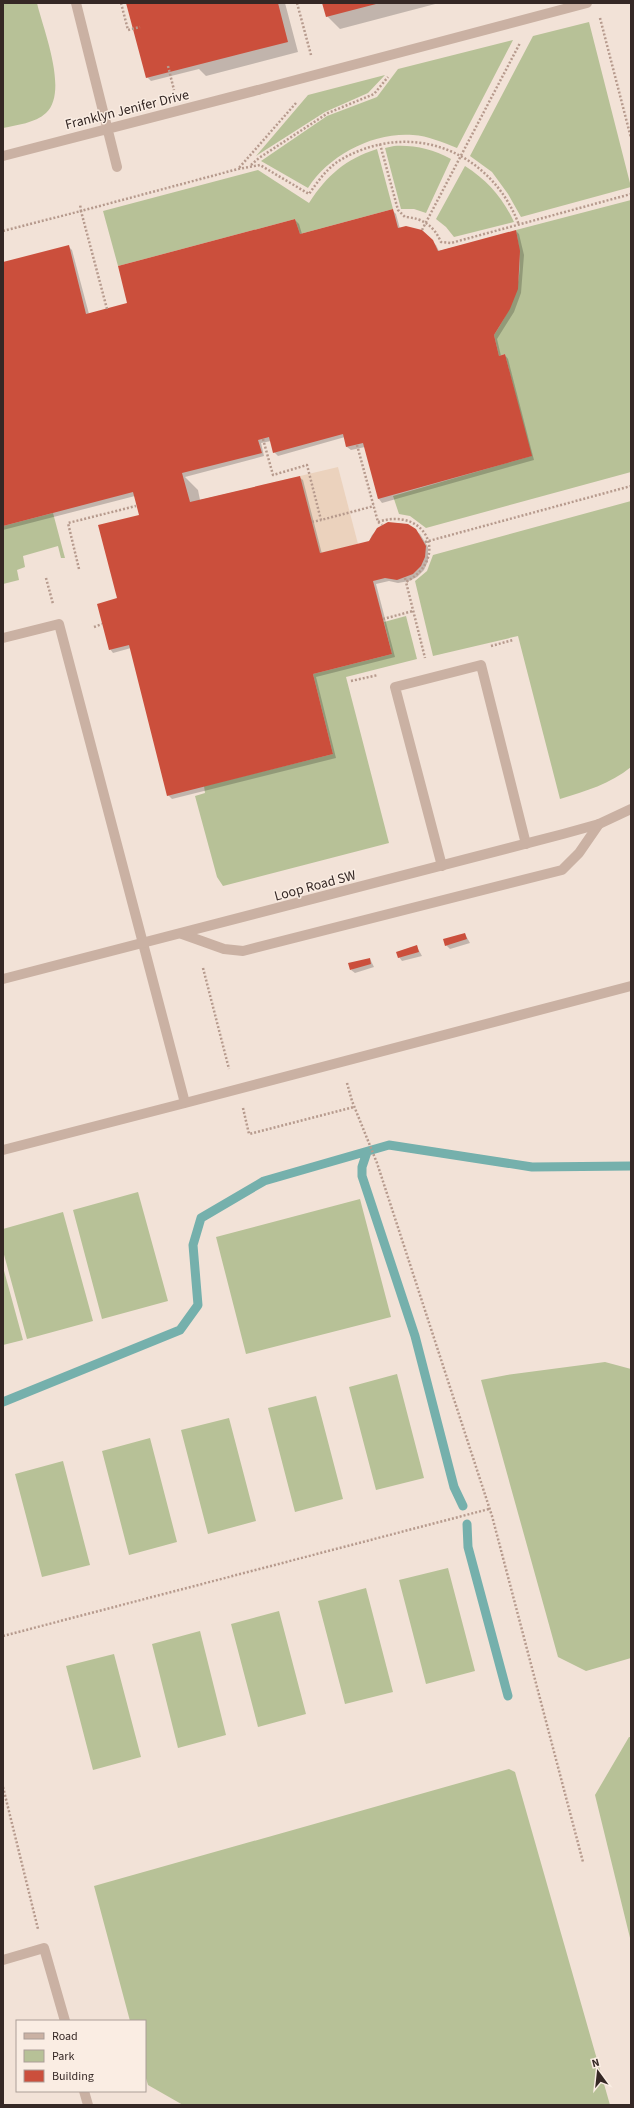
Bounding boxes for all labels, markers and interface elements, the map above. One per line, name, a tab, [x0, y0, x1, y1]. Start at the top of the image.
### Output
street label: Franklyn Jenifer Drive	[63, 85, 191, 135]
street label: Loop Road SW	[272, 865, 358, 906]
legend	[16, 2020, 146, 2092]
text: Road	[52, 2028, 78, 2045]
text: Park	[52, 2048, 74, 2065]
north arrow	[578, 2052, 618, 2092]
text: N	[590, 2055, 601, 2071]
text: Building	[52, 2068, 94, 2085]

